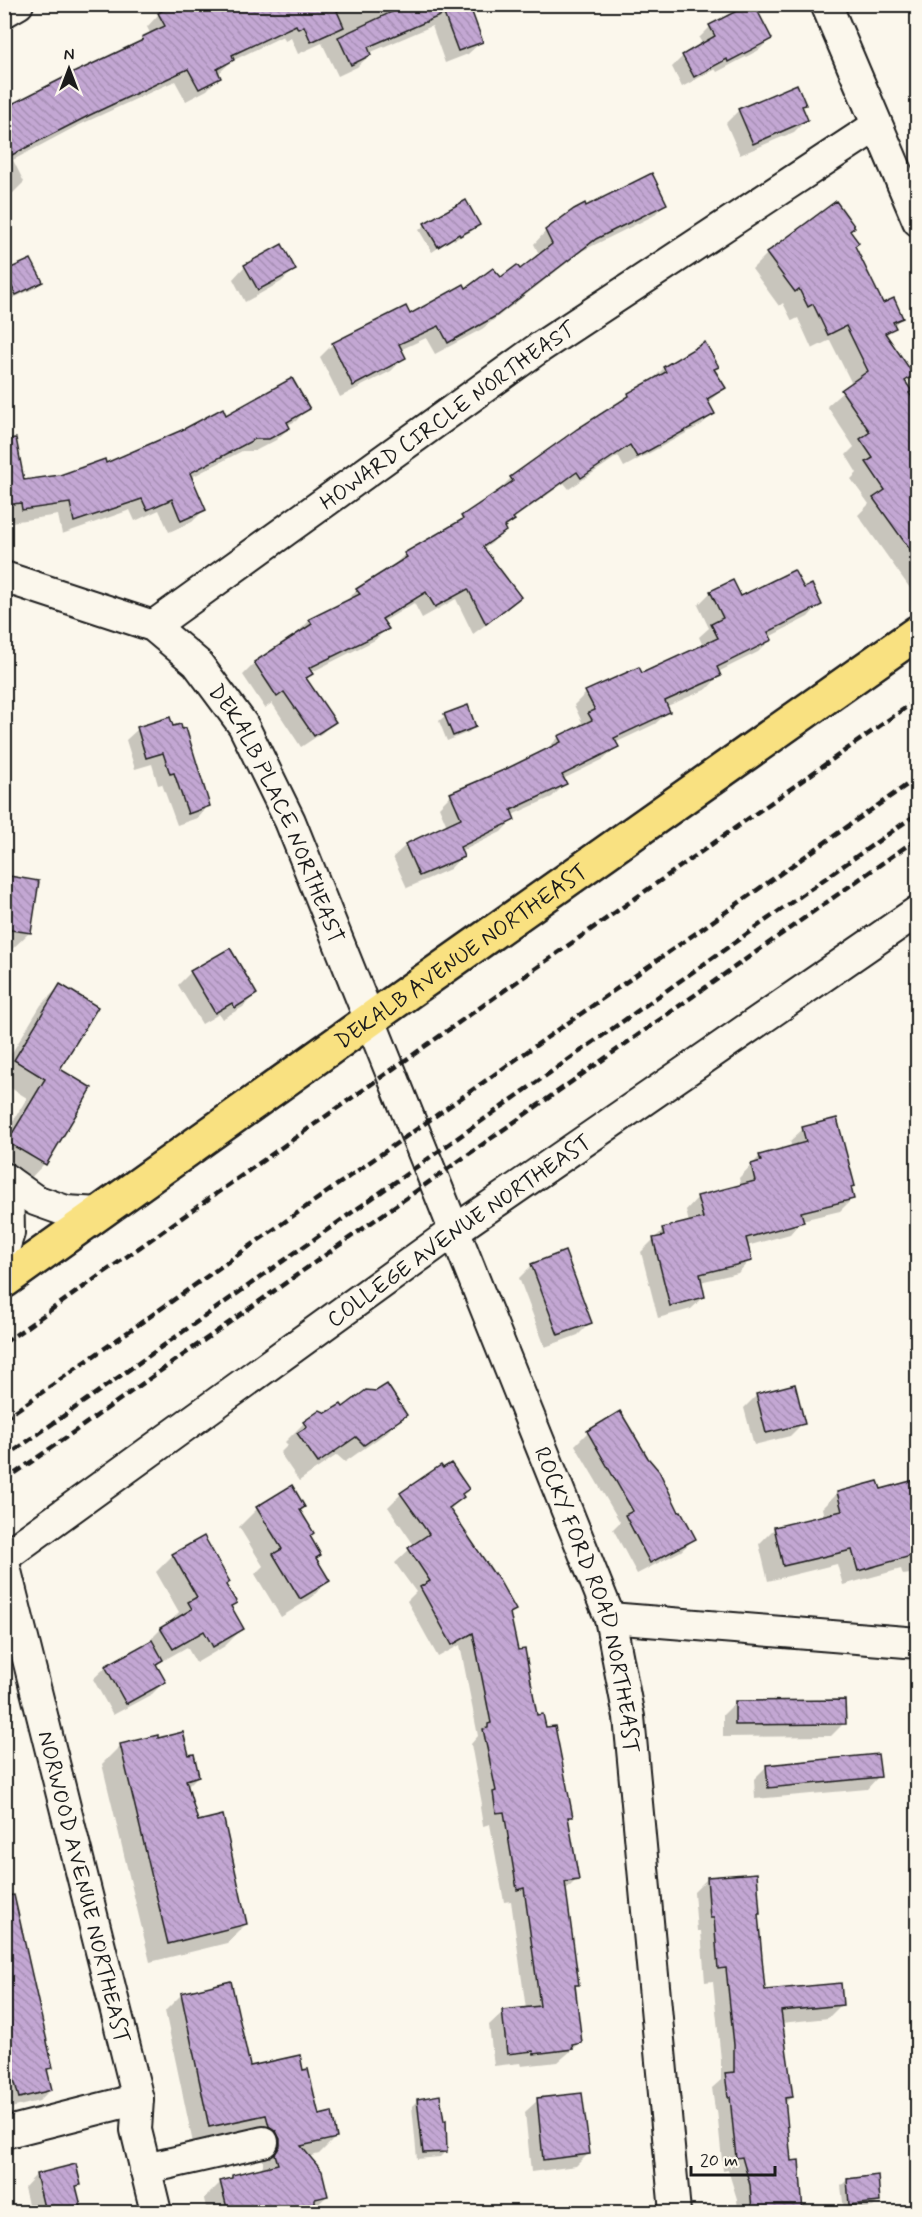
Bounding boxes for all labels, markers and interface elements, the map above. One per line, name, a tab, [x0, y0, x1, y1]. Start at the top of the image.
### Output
north arrow	[39, 39, 99, 99]
text: N	[64, 45, 74, 66]
street label: HOWARD CIRCLE NORTHEAST	[315, 315, 582, 517]
street label: DEKALB PLACE NORTHEAST	[201, 679, 350, 948]
street label: DEKALB AVENUE NORTHEAST	[330, 858, 594, 1056]
street label: COLLEGE AVENUE NORTHEAST	[322, 1129, 597, 1335]
street label: ROCKY FORD ROAD NORTHEAST	[527, 1443, 644, 1755]
street label: NORWOOD AVENUE NORTHEAST	[30, 1728, 136, 2047]
scale bar	[691, 2139, 775, 2177]
text: 20 m	[700, 2149, 738, 2173]

